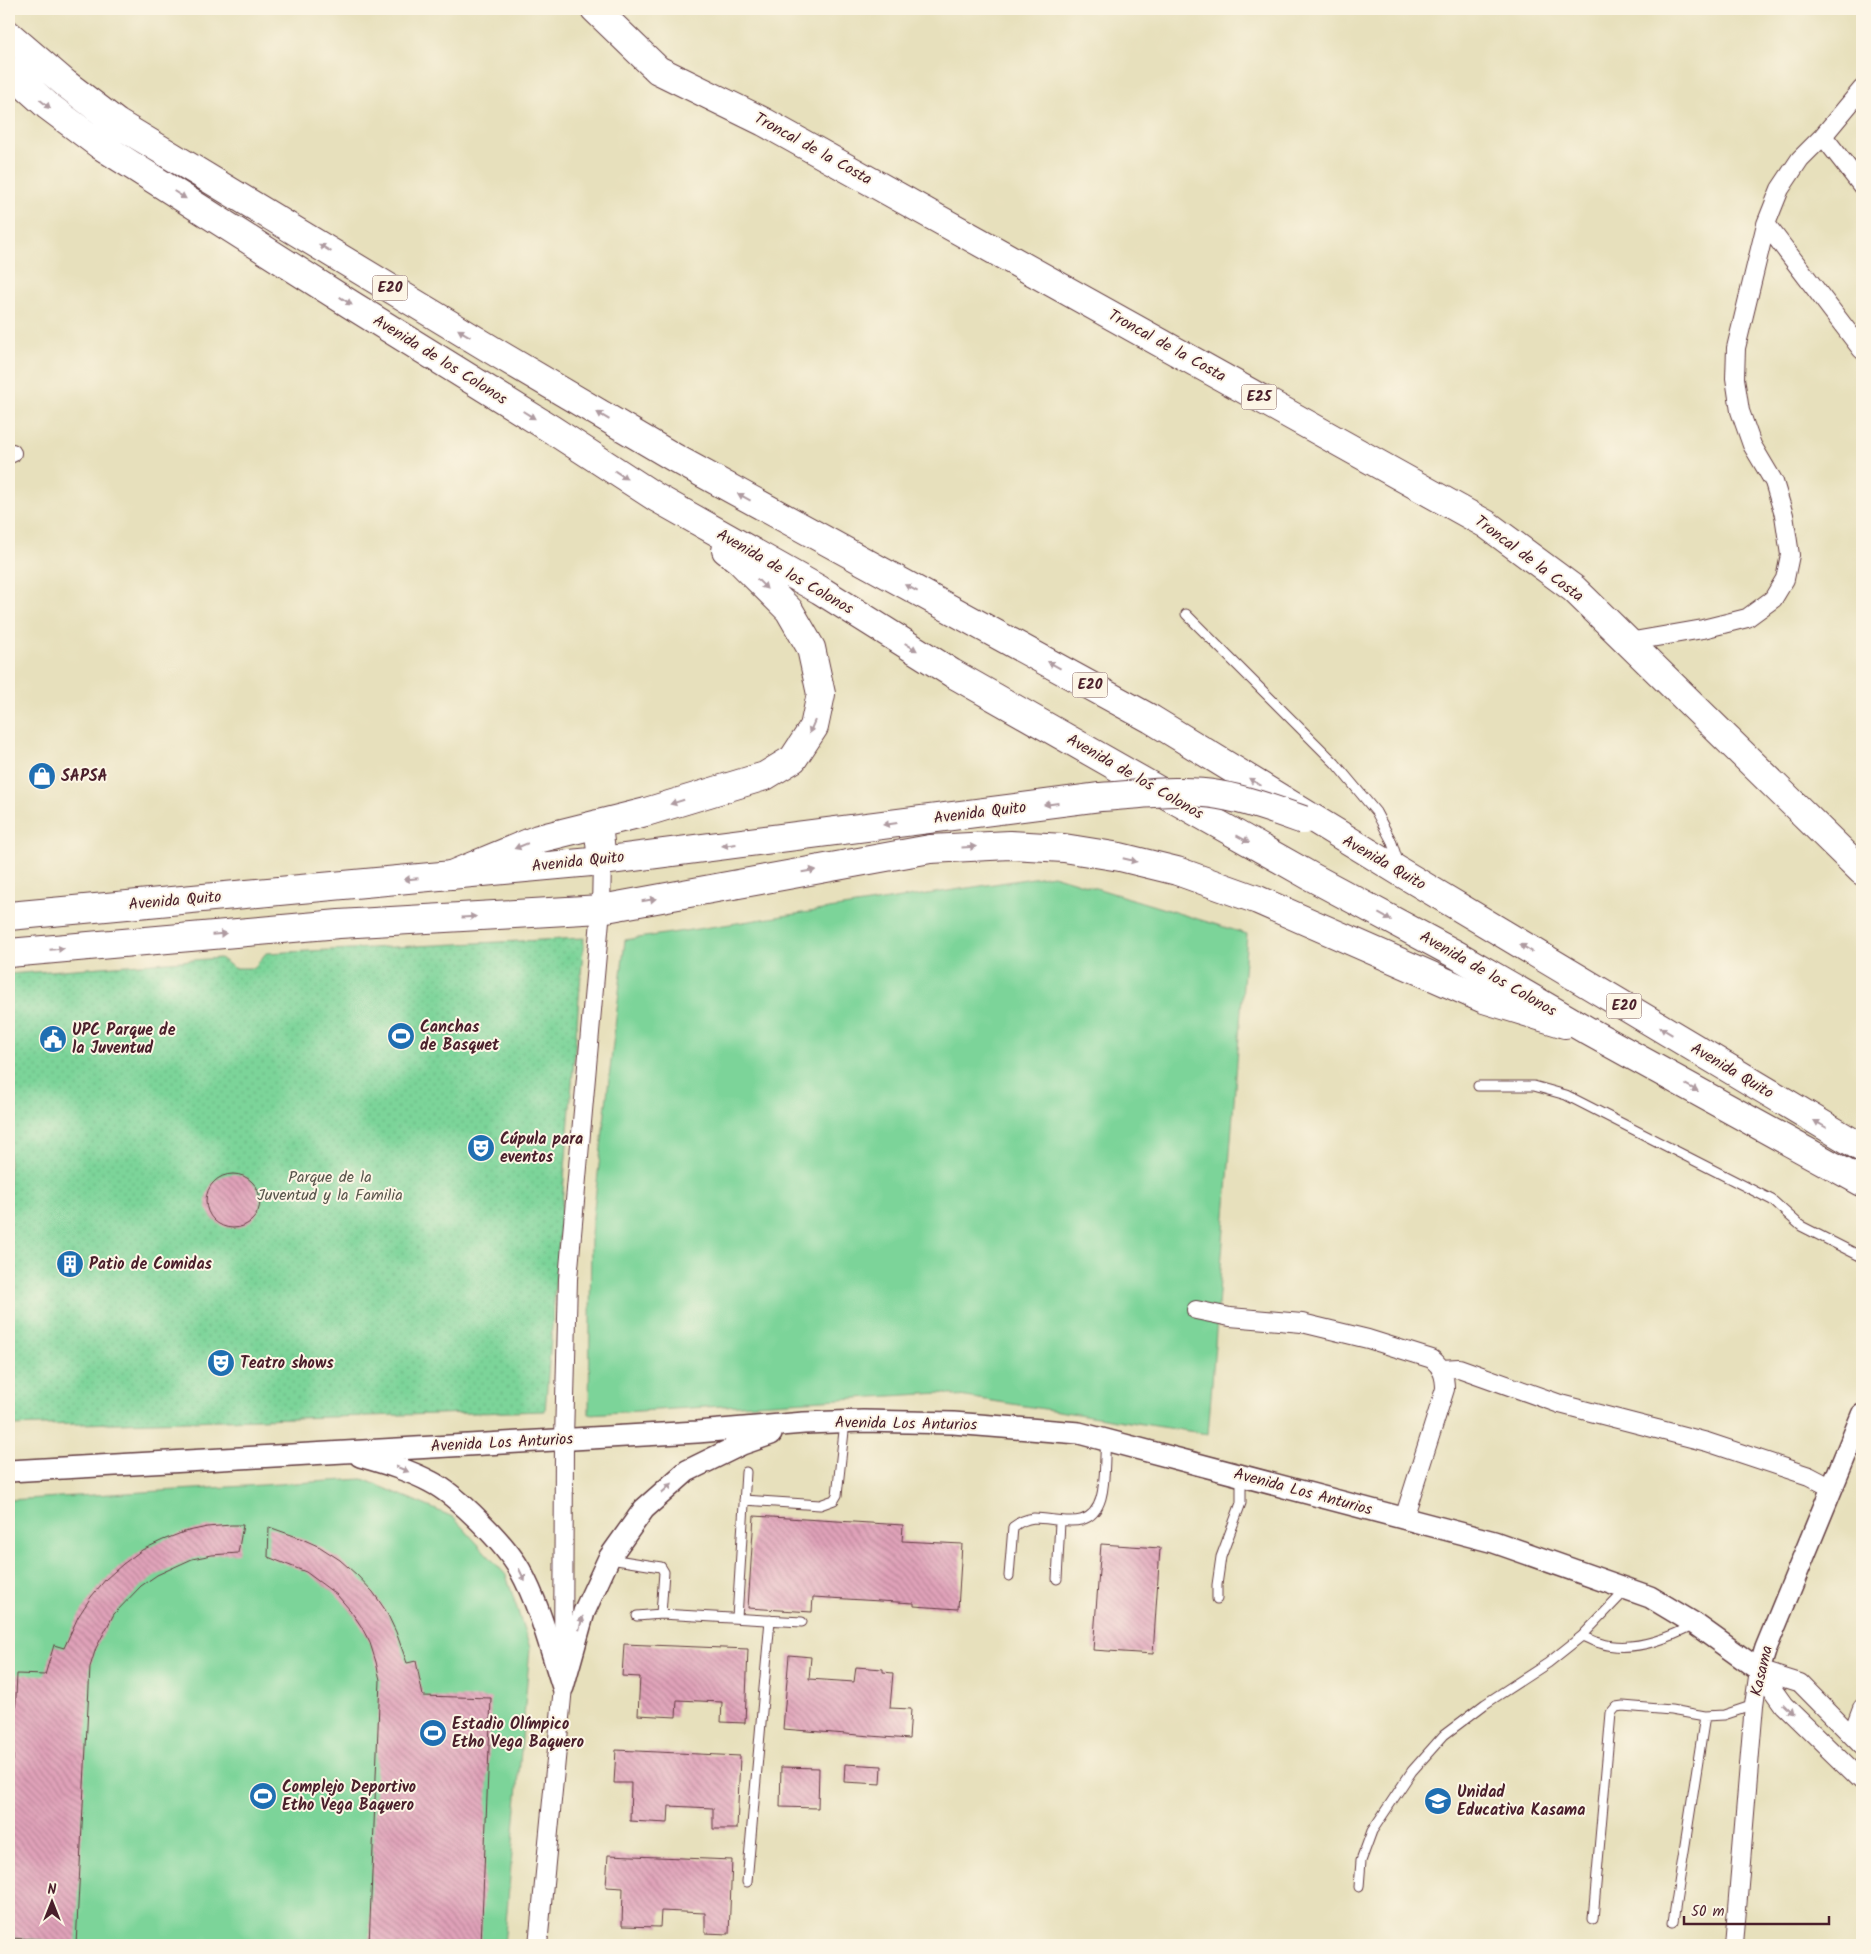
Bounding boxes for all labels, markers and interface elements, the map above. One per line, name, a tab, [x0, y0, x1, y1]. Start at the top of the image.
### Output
one-way arrow	[39, 98, 52, 109]
street label: Troncal de la Costa	[749, 106, 877, 192]
one-way arrow	[173, 190, 186, 200]
one-way arrow	[318, 244, 331, 253]
road number: E20	[372, 276, 408, 300]
one-way arrow	[339, 297, 353, 306]
street label: Troncal de la Costa	[1103, 303, 1231, 389]
street label: Avenida de los Colonos	[368, 308, 512, 412]
one-way arrow	[457, 328, 470, 337]
road number: E25	[1242, 384, 1276, 410]
one-way arrow	[522, 410, 535, 420]
one-way arrow	[597, 411, 610, 420]
one-way arrow	[614, 470, 628, 479]
one-way arrow	[737, 493, 751, 501]
street label: Troncal de la Costa	[1469, 509, 1589, 609]
street label: Avenida de los Colonos	[712, 523, 858, 622]
one-way arrow	[756, 577, 768, 589]
one-way arrow	[904, 584, 918, 592]
one-way arrow	[904, 643, 918, 652]
one-way arrow	[1047, 661, 1060, 670]
road number: E20	[1072, 672, 1108, 698]
one-way arrow	[808, 720, 816, 734]
street label: Avenida de los Colonos	[1062, 728, 1208, 827]
shop icon: SAPSA	[27, 761, 57, 791]
place label: SAPSA	[61, 764, 108, 789]
one-way arrow	[1248, 778, 1261, 787]
street label: Avenida Quito	[932, 795, 1028, 831]
one-way arrow	[669, 799, 684, 807]
one-way arrow	[1043, 800, 1059, 808]
one-way arrow	[882, 820, 898, 828]
street label: Avenida Quito	[1337, 829, 1431, 897]
one-way arrow	[1236, 834, 1249, 843]
one-way arrow	[721, 841, 737, 849]
one-way arrow	[513, 842, 528, 850]
one-way arrow	[961, 842, 977, 850]
street label: Avenida Quito	[530, 845, 626, 879]
one-way arrow	[1123, 856, 1138, 864]
one-way arrow	[801, 867, 816, 875]
one-way arrow	[403, 875, 419, 883]
street label: Avenida Quito	[128, 884, 222, 918]
one-way arrow	[641, 896, 657, 904]
one-way arrow	[461, 912, 477, 920]
one-way arrow	[1378, 913, 1393, 921]
street label: Avenida de los Colonos	[1415, 925, 1561, 1024]
one-way arrow	[211, 930, 227, 938]
one-way arrow	[1520, 943, 1533, 952]
one-way arrow	[50, 944, 66, 952]
road number: E20	[1606, 994, 1642, 1018]
place label: Canchas de Basquet	[420, 1015, 500, 1058]
place label: UPC Parque de la Juventud	[72, 1018, 176, 1061]
sports icon: Canchas de Basquet	[386, 1021, 416, 1051]
public building icon: UPC Parque de la Juventud	[38, 1024, 68, 1054]
one-way arrow	[1659, 1027, 1672, 1036]
street label: Avenida Quito	[1686, 1036, 1778, 1106]
one-way arrow	[1685, 1084, 1700, 1092]
one-way arrow	[1813, 1119, 1827, 1128]
place label: Cúpula para eventos	[500, 1127, 583, 1170]
theatre icon: Cúpula para eventos	[466, 1133, 496, 1163]
park label: Parque de la Juventud y la Familia	[257, 1165, 403, 1208]
building icon: Patio de Comidas	[55, 1249, 85, 1279]
place label: Patio de Comidas	[89, 1252, 213, 1277]
theatre icon: Teatro shows	[206, 1348, 236, 1378]
place label: Teatro shows	[240, 1351, 334, 1376]
street label: Avenida Los Anturios	[835, 1410, 978, 1438]
street label: Avenida Los Anturios	[430, 1427, 574, 1459]
street label: Avenida Los Anturios	[1231, 1461, 1375, 1523]
one-way arrow	[395, 1466, 410, 1474]
one-way arrow	[661, 1483, 674, 1494]
one-way arrow	[518, 1568, 526, 1582]
one-way arrow	[577, 1616, 585, 1631]
street label: Kasama	[1744, 1643, 1780, 1699]
one-way arrow	[1782, 1702, 1794, 1714]
place label: Estadio Olímpico Etho Vega Baquero	[452, 1712, 584, 1755]
sports icon: Estadio Olímpico Etho Vega Baquero	[418, 1718, 448, 1748]
place label: Complejo Deportivo Etho Vega Baquero	[282, 1775, 416, 1818]
place label: Unidad Educativa Kasama	[1457, 1780, 1585, 1823]
sports icon: Complejo Deportivo Etho Vega Baquero	[248, 1781, 278, 1811]
school or university icon: Unidad Educativa Kasama	[1423, 1786, 1453, 1816]
north arrow	[28, 1876, 78, 1926]
text: N	[48, 1879, 57, 1901]
scale bar	[1684, 1894, 1828, 1926]
text: 50 m	[1691, 1900, 1725, 1924]

